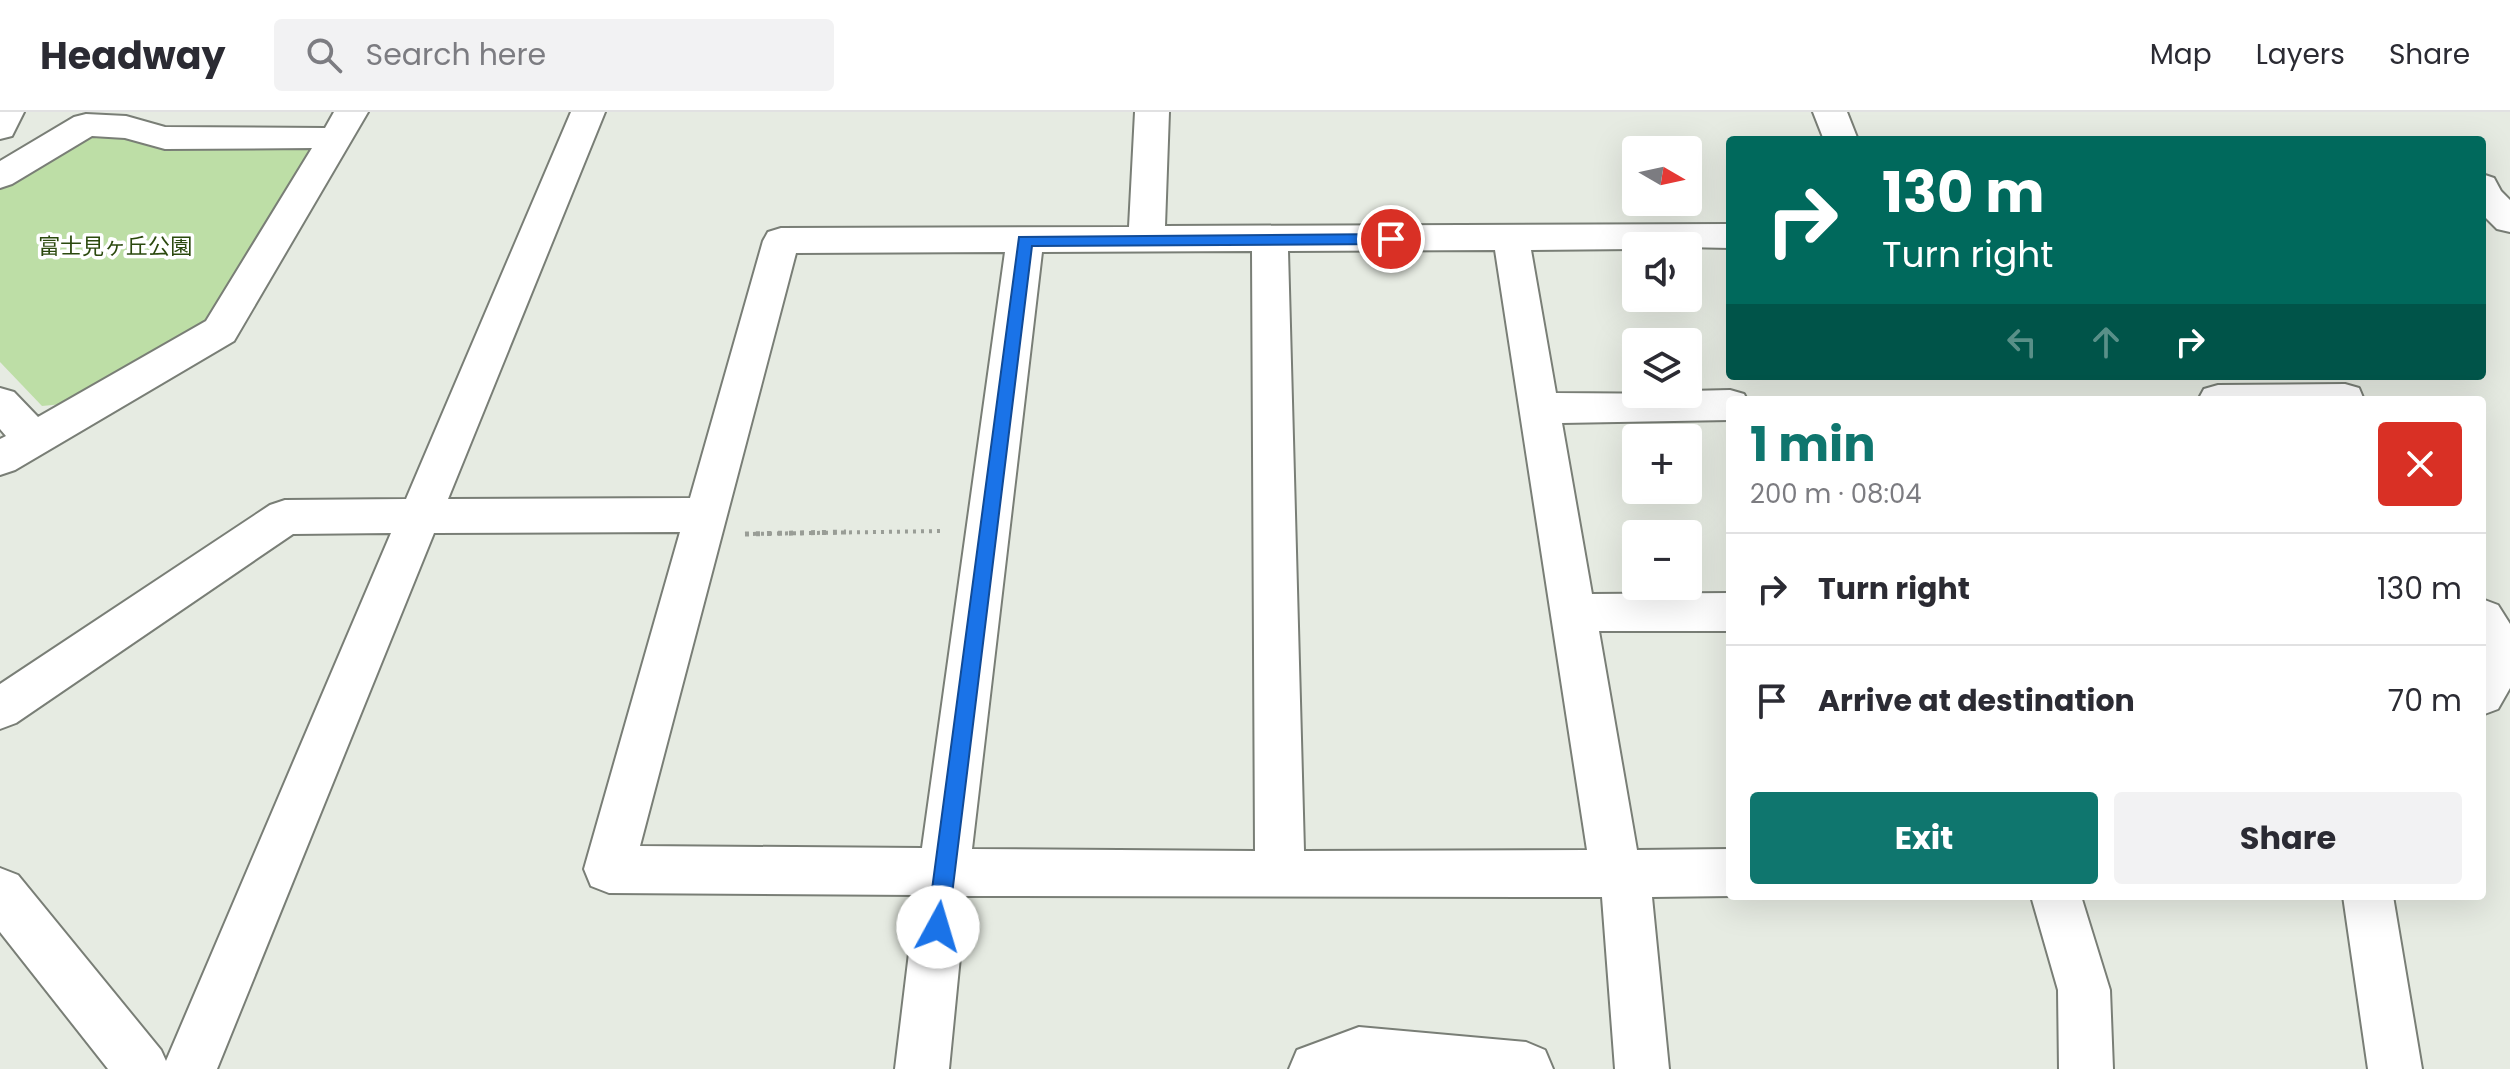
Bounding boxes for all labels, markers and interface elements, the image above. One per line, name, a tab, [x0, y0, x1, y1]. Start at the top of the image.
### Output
search box	[274, 19, 834, 91]
text: Headway	[40, 29, 226, 82]
icon: search	[302, 33, 346, 77]
text: Search here	[366, 33, 546, 76]
text: Map	[2150, 35, 2212, 74]
text: Layers	[2256, 35, 2345, 74]
text: Share	[2389, 35, 2470, 74]
north arrow	[1622, 136, 1702, 216]
map controls	[1622, 136, 1702, 600]
text: 130 m	[1882, 153, 2045, 232]
icon: right	[1750, 168, 1854, 272]
pin	[1357, 205, 1425, 273]
icon: arrive	[1369, 217, 1413, 261]
text: Turn right	[1882, 229, 2053, 280]
park label: 富士見ヶ丘公園	[38, 231, 192, 262]
button: sound	[1622, 232, 1702, 312]
icon: left	[2000, 320, 2044, 364]
icon: ahead	[2084, 320, 2128, 364]
icon: right	[2168, 320, 2212, 364]
button: layers	[1622, 328, 1702, 408]
text: 1 min	[1750, 411, 1876, 478]
button: close	[2378, 422, 2462, 506]
button: +	[1622, 424, 1702, 504]
text: 200 m · 08:04	[1750, 476, 1922, 512]
button: −	[1622, 520, 1702, 600]
icon: right	[1750, 567, 1794, 611]
text: Turn right	[1818, 567, 1970, 610]
text: 130 m	[2377, 567, 2462, 610]
icon: arrive	[1750, 679, 1794, 723]
text: Arrive at destination	[1818, 679, 2135, 722]
text: 70 m	[2388, 679, 2462, 722]
button: Exit	[1750, 792, 2098, 884]
button: Share	[2114, 792, 2462, 884]
position arrow	[896, 885, 980, 969]

